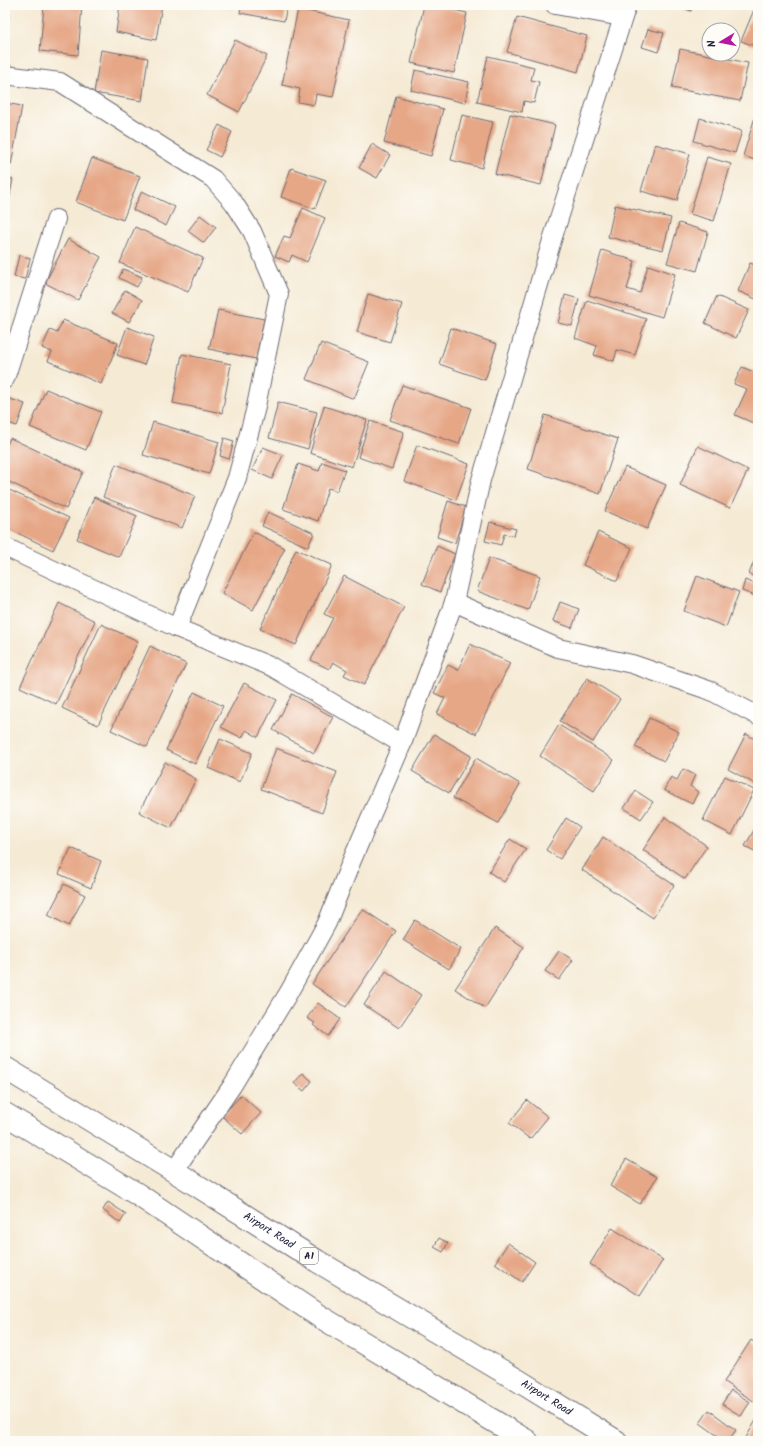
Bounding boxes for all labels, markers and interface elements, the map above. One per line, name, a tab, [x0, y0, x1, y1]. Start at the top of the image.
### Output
north arrow	[701, 22, 741, 62]
text: N	[703, 39, 722, 49]
street label: Airport Road	[240, 1208, 298, 1254]
road number: A1	[300, 1248, 318, 1264]
street label: Airport Road	[517, 1375, 576, 1421]

